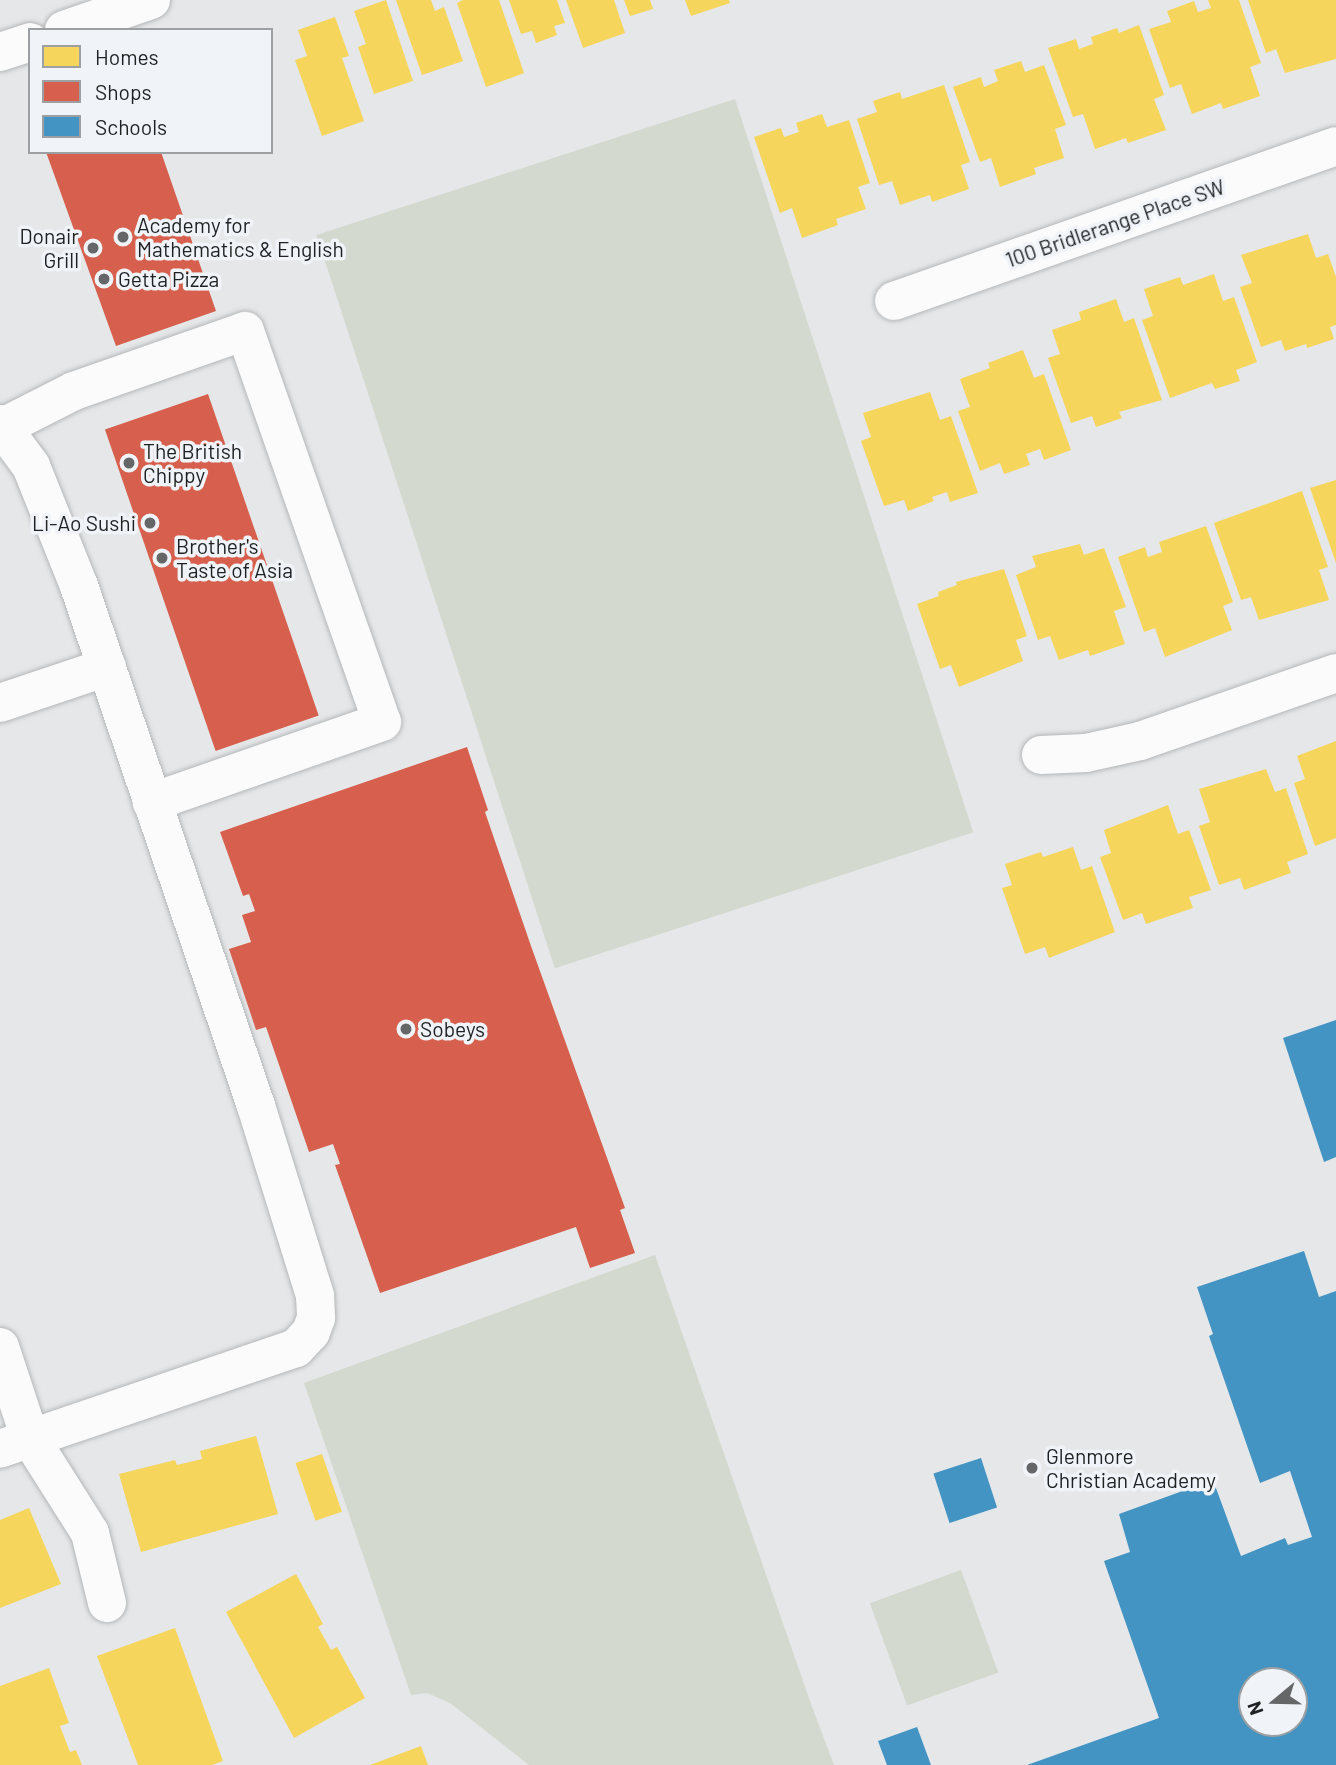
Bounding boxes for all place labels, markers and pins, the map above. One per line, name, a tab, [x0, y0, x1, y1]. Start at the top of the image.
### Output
place label: Academy for Mathematics & English	[137, 212, 344, 262]
place label: Donair Grill	[20, 223, 79, 273]
marker: Academy for Mathematics & English	[115, 229, 131, 245]
marker: Donair Grill	[85, 240, 101, 256]
place label: Getta Pizza	[118, 266, 219, 292]
marker: Getta Pizza	[96, 271, 112, 287]
place label: The British Chippy	[143, 438, 242, 488]
marker: The British Chippy	[121, 455, 137, 471]
place label: Li-Ao Sushi	[32, 510, 136, 536]
marker: Li-Ao Sushi	[142, 515, 158, 531]
place label: Brother's Taste of Asia	[176, 533, 293, 583]
marker: Brother's Taste of Asia	[154, 550, 170, 566]
place label: Sobeys	[420, 1016, 485, 1042]
marker: Sobeys	[398, 1021, 414, 1037]
place label: Glenmore Christian Academy	[1046, 1443, 1216, 1493]
marker: Glenmore Christian Academy	[1024, 1460, 1040, 1476]

